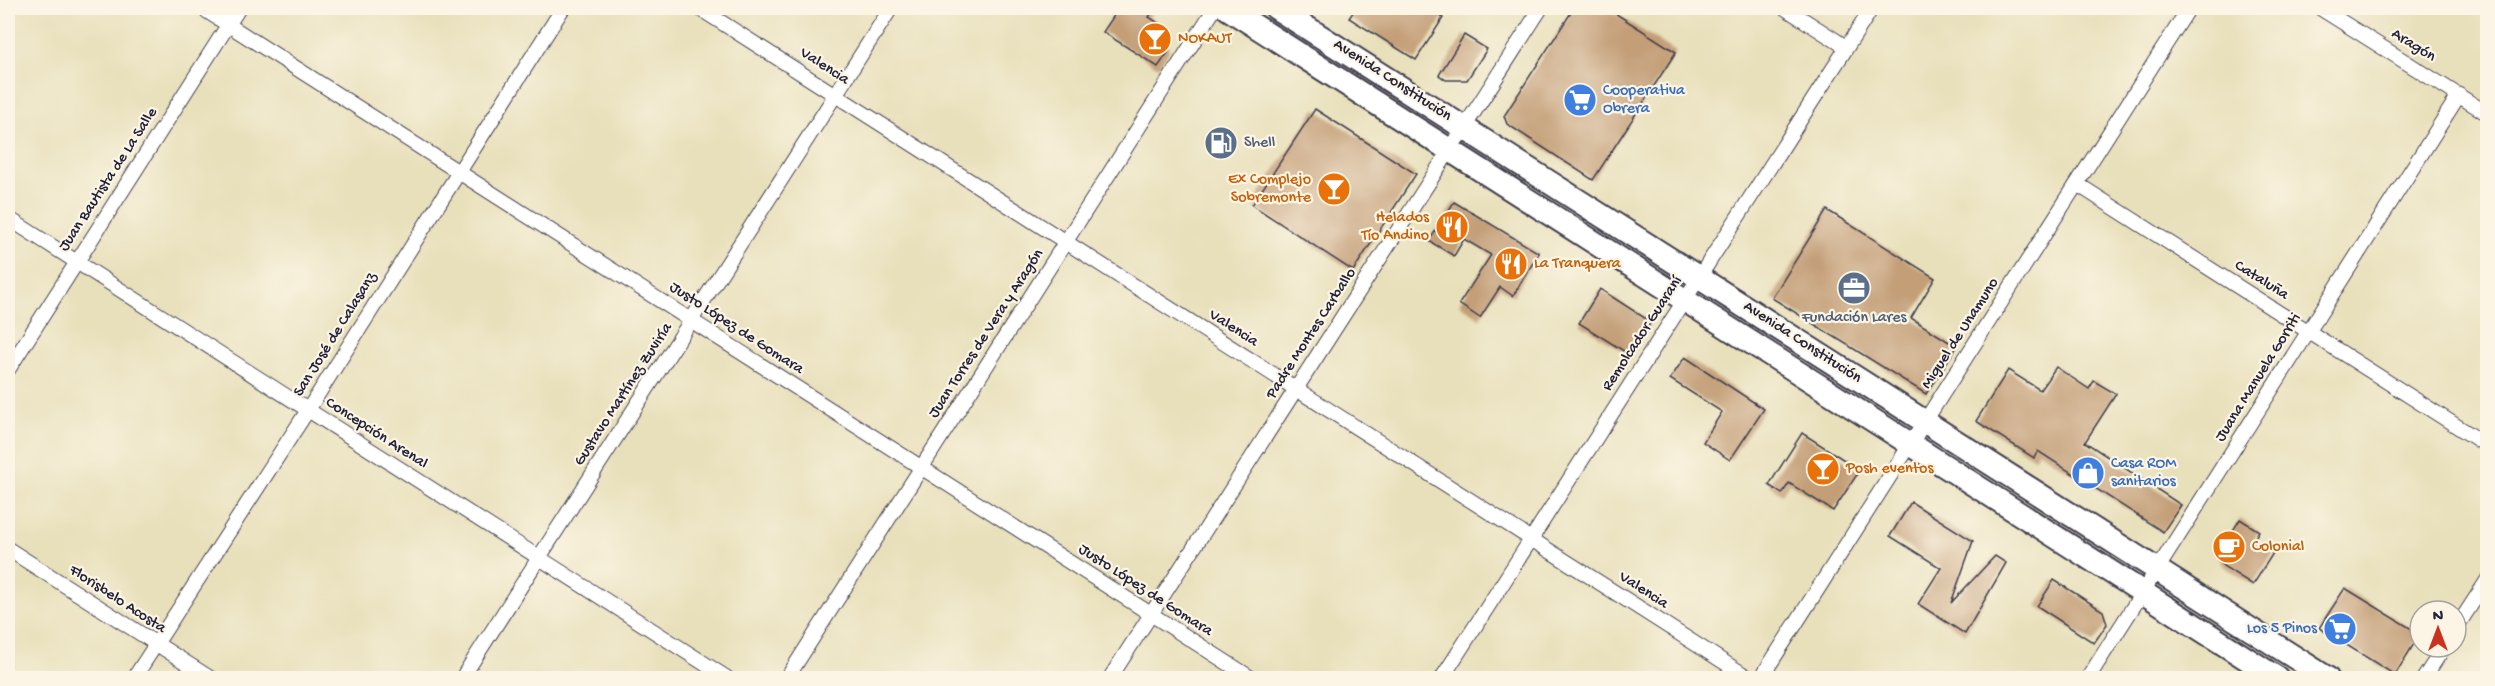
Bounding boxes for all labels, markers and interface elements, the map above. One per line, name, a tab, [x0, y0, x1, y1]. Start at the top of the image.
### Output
bar icon: NOKAUT	[1137, 21, 1173, 57]
street label: Aragón	[2387, 25, 2439, 67]
place label: NOKAUT	[1178, 30, 1233, 49]
street label: Avenida Constitución	[1329, 36, 1455, 127]
street label: Valencia	[795, 44, 853, 91]
supermarket icon: Cooperativa Obrera	[1562, 82, 1598, 118]
place label: Cooperativa Obrera	[1603, 82, 1686, 119]
street label: Juan Bautista de La Salle	[55, 104, 163, 255]
fuel station icon: Shell	[1203, 125, 1239, 161]
place label: Shell	[1244, 134, 1275, 153]
place label: Ex Complejo Sobremonte	[1228, 171, 1312, 208]
bar icon: Ex Complejo Sobremonte	[1316, 171, 1352, 207]
place label: Helados Tío Andino	[1360, 209, 1430, 246]
restaurant icon: Helados Tío Andino	[1434, 209, 1470, 245]
street label: Juan Torres de Vera y Aragón	[925, 246, 1049, 422]
restaurant icon: La Tranquera	[1493, 246, 1529, 282]
place label: La Tranquera	[1534, 255, 1622, 274]
street label: Cataluña	[2230, 257, 2293, 306]
street label: Padre Montes Carballo	[1262, 265, 1361, 404]
street label: San José de Calasanz	[290, 268, 383, 401]
office icon: Fundación Lares	[1836, 270, 1872, 306]
street label: Remolcador Guaraní	[1599, 272, 1688, 395]
street label: Miguel de Unamuno	[1918, 275, 2004, 393]
street label: Justo López de Gomara	[665, 278, 808, 380]
street label: Avenida Constitución	[1739, 298, 1865, 389]
street label: Valencia	[1204, 306, 1262, 353]
place label: Fundación Lares	[1801, 309, 1907, 328]
street label: Juana Manuela Gorriti	[2212, 310, 2306, 446]
street label: Gustavo Martínez Zuviría	[571, 319, 678, 470]
street label: Concepción Arenal	[321, 394, 431, 474]
bar icon: Posh eventos	[1805, 451, 1841, 487]
shop icon: Casa ROM sanitarios	[2070, 455, 2106, 491]
place label: Casa ROM sanitarios	[2111, 455, 2177, 492]
place label: Posh eventos	[1845, 460, 1934, 479]
cafe icon: Colonial	[2211, 529, 2247, 565]
place label: Colonial	[2252, 538, 2304, 557]
street label: Justo López de Gomara	[1074, 540, 1217, 642]
street label: Florisbelo Acosta	[64, 561, 170, 639]
street label: Valencia	[1614, 568, 1672, 615]
north arrow	[2408, 599, 2468, 659]
text: N	[2433, 608, 2444, 627]
supermarket icon: Los 5 Pinos	[2322, 611, 2358, 647]
place label: Los 5 Pinos	[2247, 620, 2318, 639]

